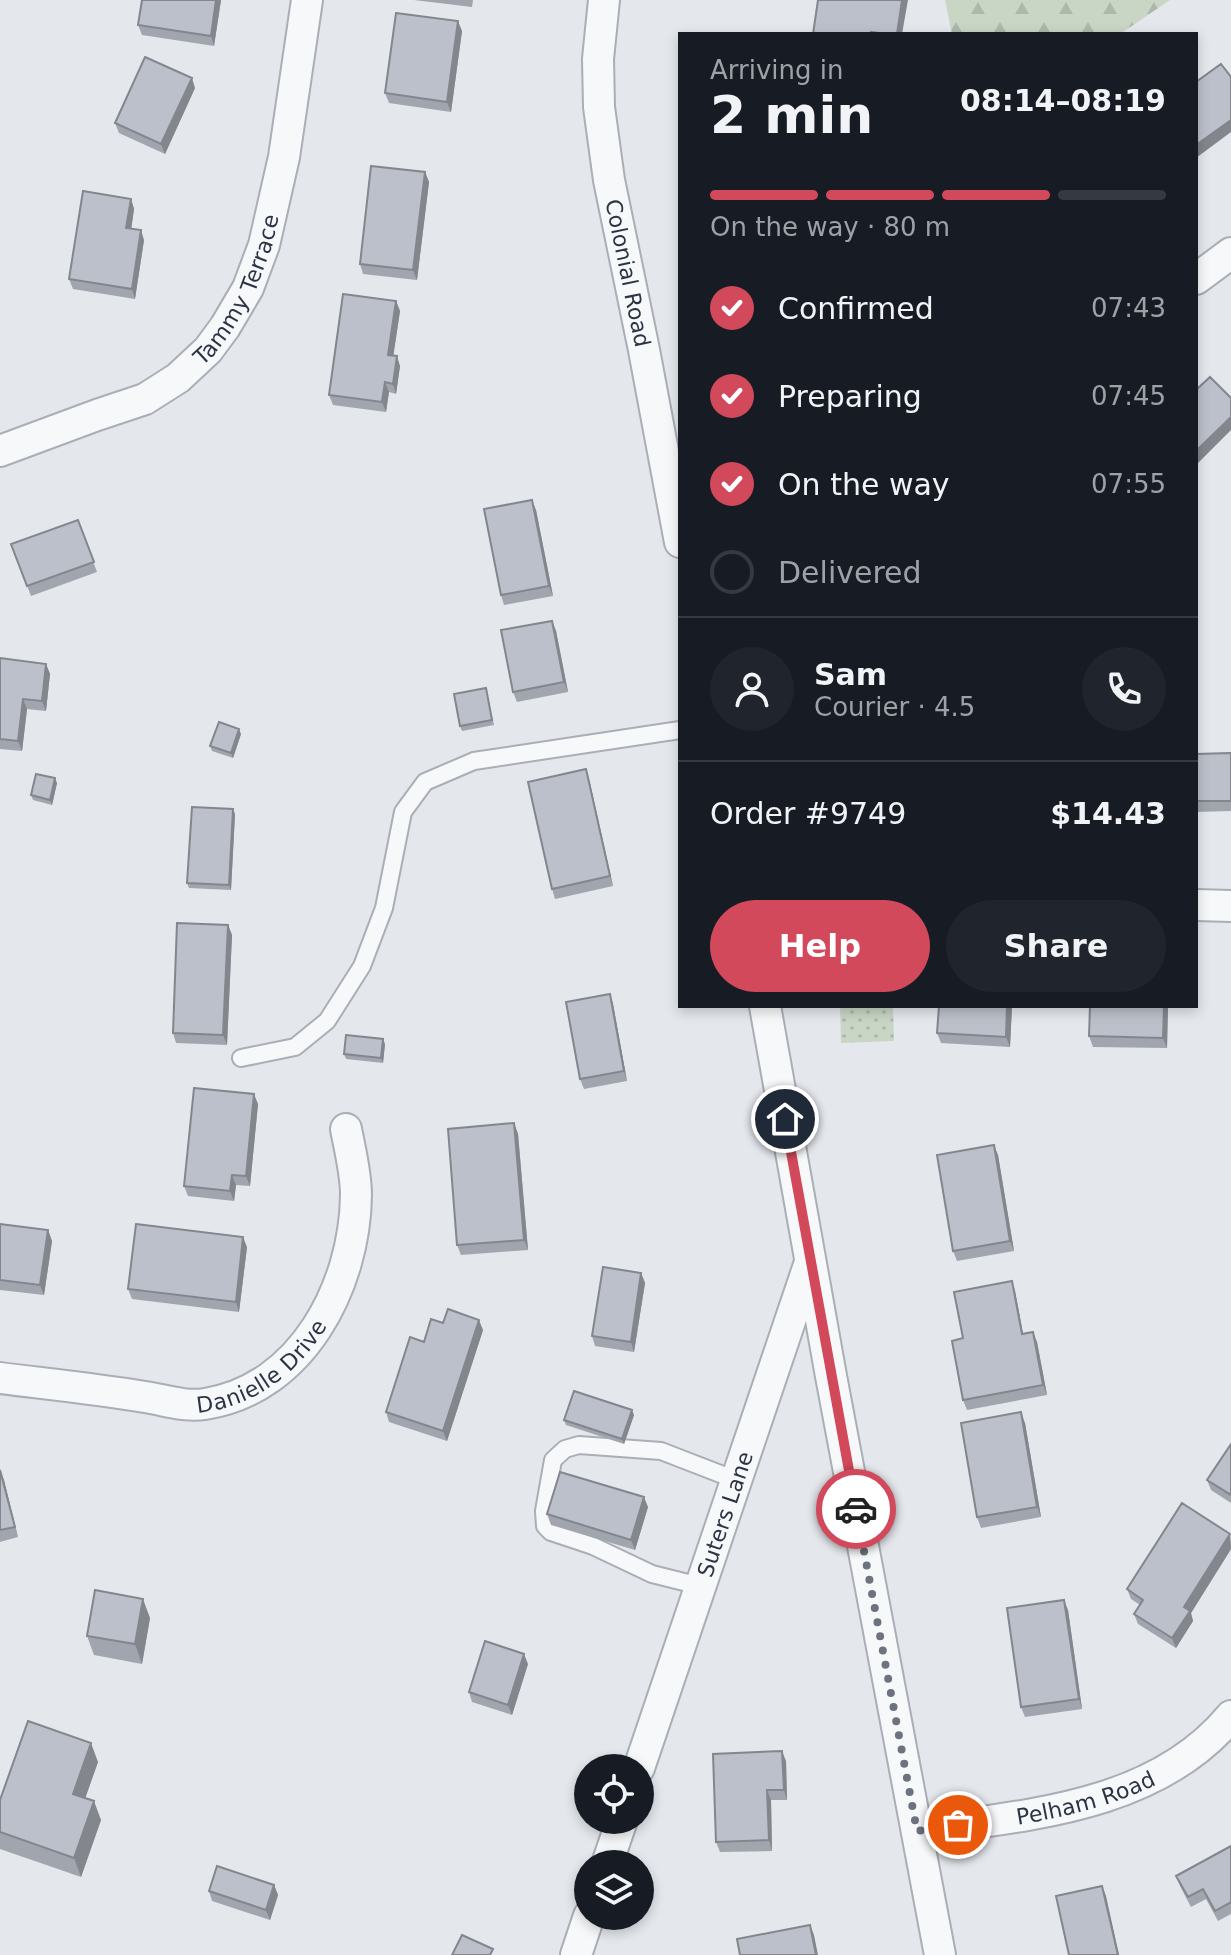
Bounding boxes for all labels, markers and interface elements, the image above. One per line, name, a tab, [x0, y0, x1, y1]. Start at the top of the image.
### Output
text: Arriving in	[710, 55, 844, 85]
text: 08:14–08:19	[960, 83, 1166, 118]
text: 2 min	[710, 85, 873, 145]
street label: Colonial Road	[601, 197, 656, 349]
street label: Tammy Terrace	[188, 212, 283, 370]
text: On the way · 80 m	[710, 212, 950, 242]
icon: check	[710, 286, 754, 330]
text: Confirmed	[778, 291, 934, 326]
text: 07:43	[1091, 293, 1166, 323]
icon: check	[710, 374, 754, 418]
text: Preparing	[778, 379, 922, 414]
text: 07:45	[1091, 381, 1166, 411]
icon: check	[710, 462, 754, 506]
text: On the way	[778, 467, 950, 502]
text: 07:55	[1091, 469, 1166, 499]
text: Delivered	[778, 555, 922, 590]
button: person	[710, 647, 794, 731]
button: phone	[1082, 647, 1166, 731]
text: Sam	[814, 657, 887, 692]
text: Courier · 4.5	[814, 692, 975, 722]
text: Order #9749	[710, 796, 906, 831]
text: $14.43	[1050, 796, 1166, 831]
button: Help	[710, 900, 930, 992]
button: Share	[946, 900, 1166, 992]
pin	[751, 1085, 819, 1153]
icon: home	[763, 1097, 807, 1141]
street label: Danielle Drive	[195, 1315, 331, 1418]
street label: Suters Lane	[692, 1448, 758, 1580]
courier	[816, 1469, 896, 1549]
icon: car	[834, 1487, 878, 1531]
map controls	[574, 1754, 654, 1930]
button: locate	[574, 1754, 654, 1834]
street label: Pelham Road	[1014, 1766, 1159, 1829]
pin	[924, 1791, 992, 1859]
icon: bag	[936, 1803, 980, 1847]
button: layers	[574, 1850, 654, 1930]

